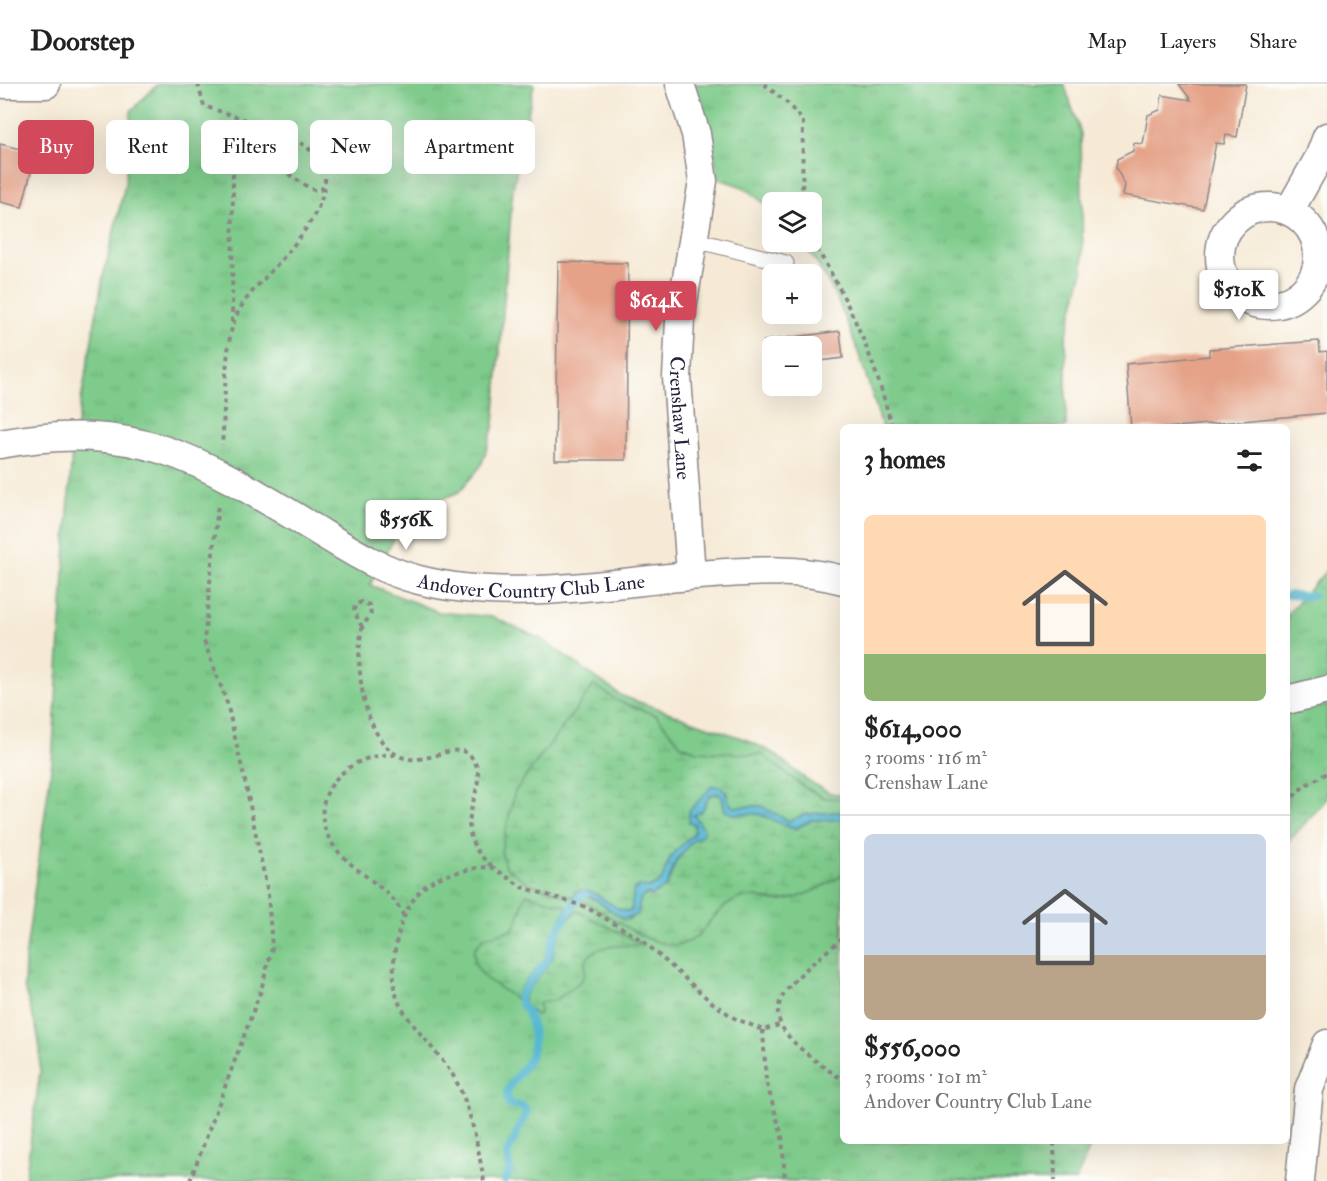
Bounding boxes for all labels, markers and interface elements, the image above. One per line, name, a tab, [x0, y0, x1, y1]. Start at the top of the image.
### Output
text: Doorstep	[30, 24, 135, 59]
text: Map	[1087, 28, 1127, 55]
text: Layers	[1160, 28, 1216, 55]
text: Share	[1249, 28, 1297, 55]
chip: Buy	[18, 120, 94, 174]
chip: Rent	[106, 120, 189, 174]
chip: Filters	[201, 120, 298, 174]
chip: New	[310, 120, 392, 174]
chip: Apartment	[404, 120, 535, 174]
map controls	[762, 192, 822, 396]
button: layers	[762, 192, 822, 252]
button: +	[762, 264, 822, 324]
pin: $510K	[1197, 270, 1281, 321]
text: $510K	[1213, 277, 1265, 302]
pin: $614K	[614, 281, 698, 332]
text: $614K	[629, 288, 683, 313]
button: −	[762, 336, 822, 396]
street label: Crenshaw Lane	[664, 355, 696, 481]
text: 3 homes	[864, 444, 945, 476]
icon: filters	[1233, 444, 1266, 477]
pin: $556K	[364, 500, 448, 551]
text: $556K	[380, 507, 432, 532]
icon: home	[1011, 554, 1119, 662]
street label: Andover Country Club Lane	[414, 568, 646, 604]
text: $614,000	[864, 713, 962, 745]
text: 3 rooms · 116 m²	[864, 745, 987, 770]
text: Crenshaw Lane	[864, 770, 988, 795]
icon: home	[1011, 873, 1119, 981]
text: $556,000	[864, 1032, 961, 1064]
text: 3 rooms · 101 m²	[864, 1064, 987, 1089]
text: Andover Country Club Lane	[864, 1089, 1092, 1114]

